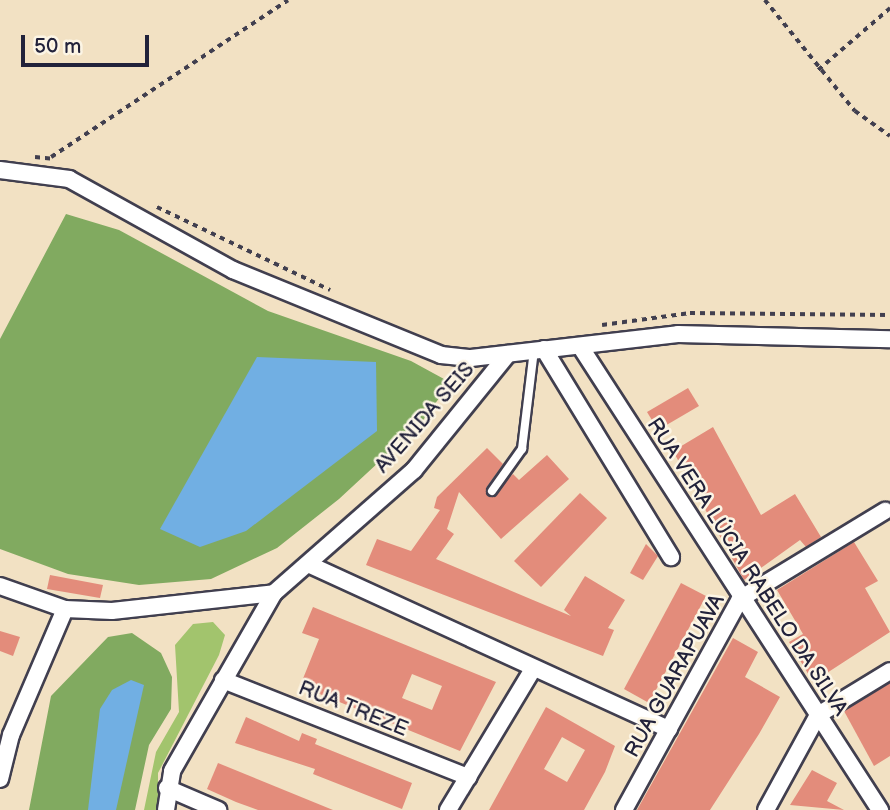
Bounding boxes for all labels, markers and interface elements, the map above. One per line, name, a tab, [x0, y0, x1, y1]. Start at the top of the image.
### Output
scale bar	[24, 21, 152, 65]
text: 50 m	[34, 34, 81, 59]
street label: AVENIDA SEIS	[370, 357, 480, 479]
street label: RUA VERA LÚCIA RABELO DA SILVA	[641, 413, 853, 721]
street label: RUA GUARAPUAVA	[620, 590, 730, 762]
street label: RUA TREZE	[294, 676, 412, 742]

